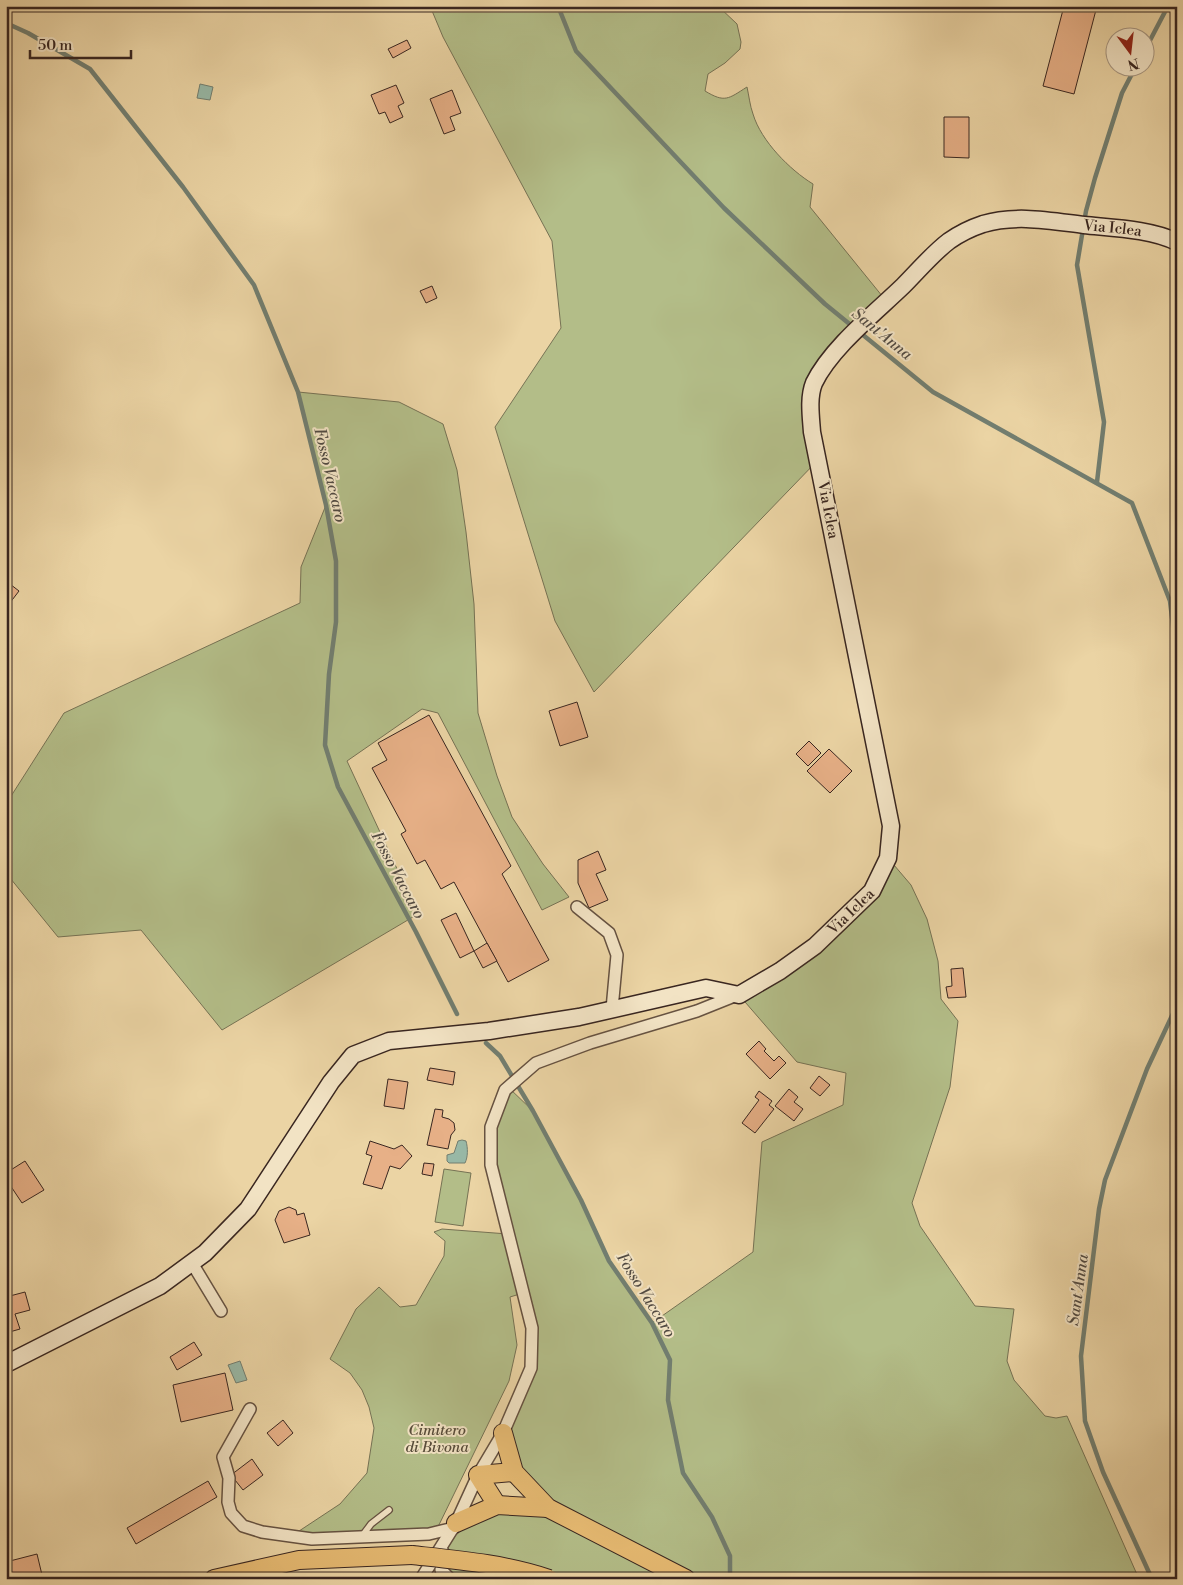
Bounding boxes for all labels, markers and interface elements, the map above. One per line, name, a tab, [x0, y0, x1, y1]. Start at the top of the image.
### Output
scale bar	[30, 28, 131, 60]
north arrow	[1106, 28, 1156, 78]
text: 50 m	[38, 36, 72, 55]
text: N	[1125, 53, 1141, 74]
street label: Via Iclea	[1082, 215, 1144, 241]
water label: Sant'Anna	[848, 304, 916, 365]
water label: Fosso Vaccaro	[309, 426, 351, 524]
street label: Via Iclea	[813, 479, 843, 541]
water label: Fosso Vaccaro	[367, 828, 429, 922]
street label: Via Iclea	[823, 884, 879, 939]
water label: Fosso Vaccaro	[612, 1249, 680, 1341]
water label: Sant'Anna	[1063, 1253, 1093, 1327]
park label: Cimitero di Bivona	[405, 1421, 469, 1457]

